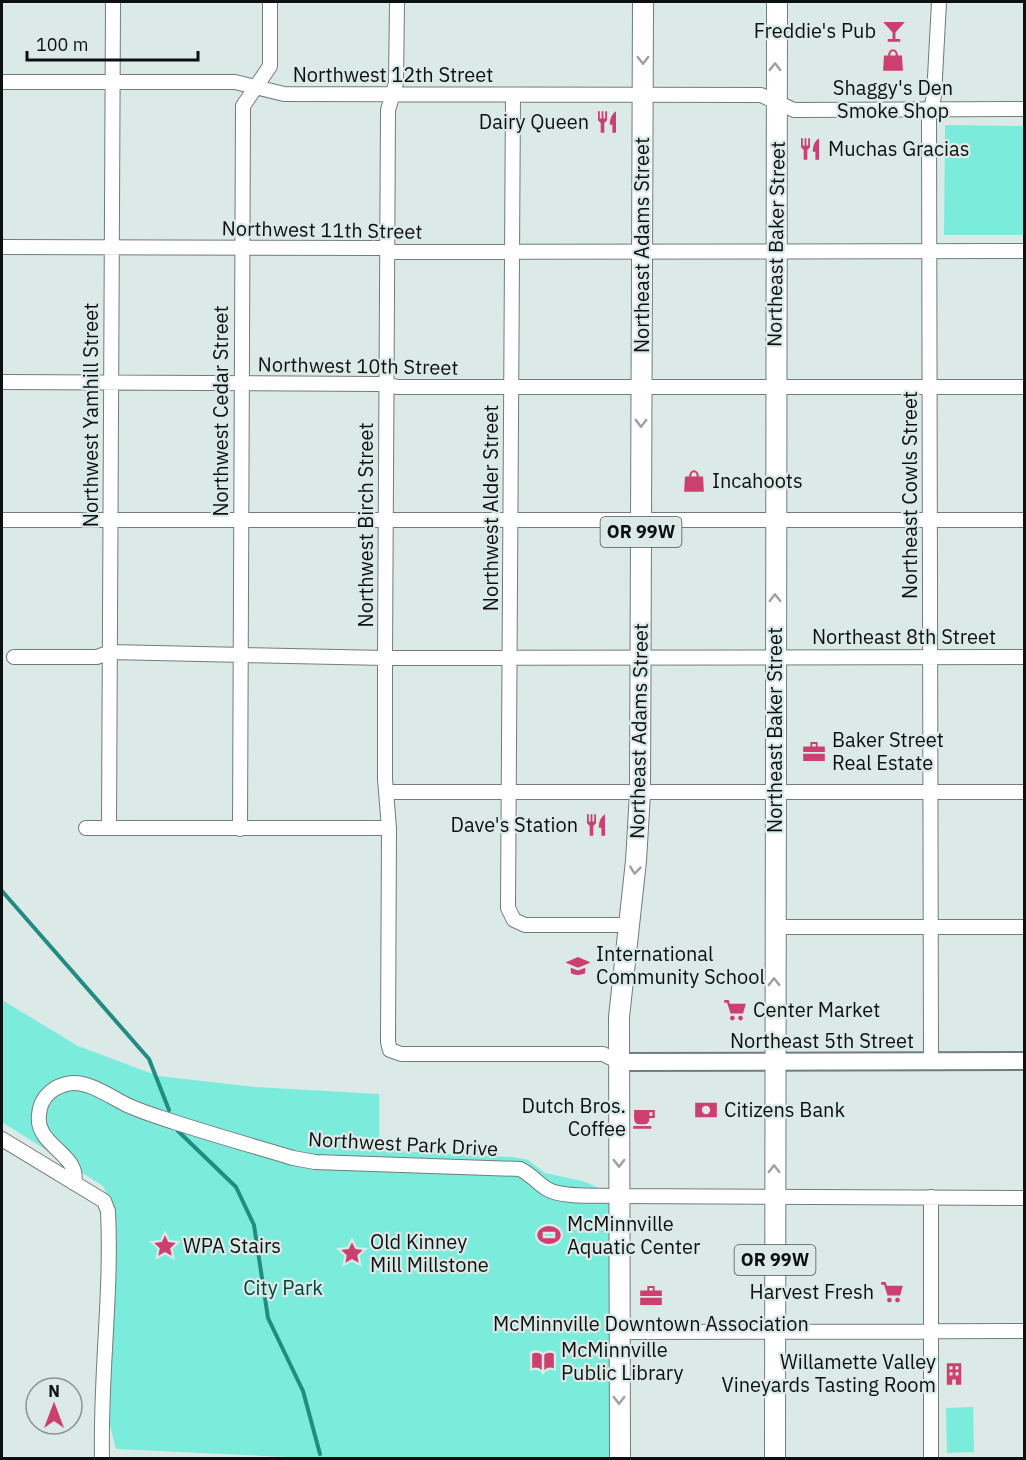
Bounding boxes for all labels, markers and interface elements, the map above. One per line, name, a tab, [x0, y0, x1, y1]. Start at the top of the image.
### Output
place label: Freddie's Pub	[754, 17, 876, 44]
bar icon: Freddie's Pub	[881, 18, 907, 44]
scale bar	[27, 24, 198, 62]
text: 100 m	[36, 33, 88, 56]
shop icon: Shaggy's Den Smoke Shop	[880, 47, 906, 73]
one-way arrow	[637, 55, 649, 64]
street label: Northwest 12th Street	[293, 61, 493, 88]
one-way arrow	[769, 63, 781, 72]
place label: Shaggy's Den Smoke Shop	[833, 74, 953, 124]
place label: Dairy Queen	[479, 108, 589, 135]
restaurant icon: Dairy Queen	[594, 109, 620, 135]
place label: Muchas Gracias	[828, 135, 969, 162]
restaurant icon: Muchas Gracias	[797, 136, 823, 162]
street label: Northeast Adams Street	[628, 137, 655, 353]
street label: Northeast Baker Street	[760, 141, 791, 347]
street label: Northwest 11th Street	[221, 214, 423, 245]
street label: Northwest Yamhill Street	[77, 303, 104, 527]
street label: Northwest Cedar Street	[207, 305, 234, 517]
street label: Northwest 10th Street	[257, 350, 459, 381]
street label: Northeast Cowls Street	[896, 391, 923, 599]
street label: Northwest Alder Street	[477, 405, 504, 611]
one-way arrow	[635, 418, 647, 427]
street label: Northwest Birch Street	[352, 423, 379, 627]
place label: Incahoots	[712, 467, 803, 494]
shop icon: Incahoots	[681, 468, 707, 494]
road number: OR 99W	[600, 517, 682, 547]
one-way arrow	[769, 594, 781, 603]
street label: Northeast Adams Street	[623, 623, 654, 839]
street label: Northeast 8th Street	[812, 623, 996, 650]
street label: Northeast Baker Street	[761, 627, 788, 833]
place label: Baker Street Real Estate	[832, 726, 944, 776]
office icon: Baker Street Real Estate	[801, 739, 827, 765]
place label: Dave's Station	[451, 811, 578, 838]
restaurant icon: Dave's Station	[583, 812, 609, 838]
one-way arrow	[630, 865, 642, 874]
place label: International Community School	[596, 940, 765, 990]
school or university icon: International Community School	[565, 953, 591, 979]
one-way arrow	[768, 978, 780, 987]
place label: Center Market	[753, 996, 880, 1023]
supermarket icon: Center Market	[722, 997, 748, 1023]
street label: Northeast 5th Street	[730, 1027, 914, 1054]
place label: Dutch Bros. Coffee	[522, 1092, 626, 1142]
place label: Citizens Bank	[724, 1096, 845, 1123]
bank icon: Citizens Bank	[693, 1097, 719, 1123]
cafe icon: Dutch Bros. Coffee	[631, 1105, 657, 1131]
street label: Northwest Park Drive	[307, 1125, 499, 1162]
one-way arrow	[613, 1158, 625, 1167]
one-way arrow	[768, 1165, 781, 1174]
place label: McMinnville Aquatic Center	[567, 1210, 700, 1260]
sports icon: McMinnville Aquatic Center	[536, 1222, 562, 1248]
place label: Old Kinney Mill Millstone	[370, 1228, 489, 1278]
place label: WPA Stairs	[183, 1232, 281, 1259]
place icon: WPA Stairs	[152, 1233, 178, 1259]
place icon: Old Kinney Mill Millstone	[339, 1240, 365, 1266]
road number: OR 99W	[734, 1245, 816, 1275]
park label: City Park	[243, 1274, 323, 1301]
place label: Harvest Fresh	[750, 1278, 874, 1305]
supermarket icon: Harvest Fresh	[879, 1279, 905, 1305]
office icon: McMinnville Downtown Association	[638, 1283, 664, 1309]
place label: McMinnville Downtown Association	[493, 1310, 809, 1337]
place label: McMinnville Public Library	[561, 1336, 683, 1386]
library icon: McMinnville Public Library	[530, 1348, 556, 1374]
place label: Willamette Valley Vineyards Tasting Room	[722, 1348, 936, 1398]
building icon: Willamette Valley Vineyards Tasting Room	[941, 1361, 967, 1387]
north arrow	[24, 1376, 84, 1436]
text: N	[48, 1381, 60, 1401]
one-way arrow	[613, 1395, 626, 1404]

